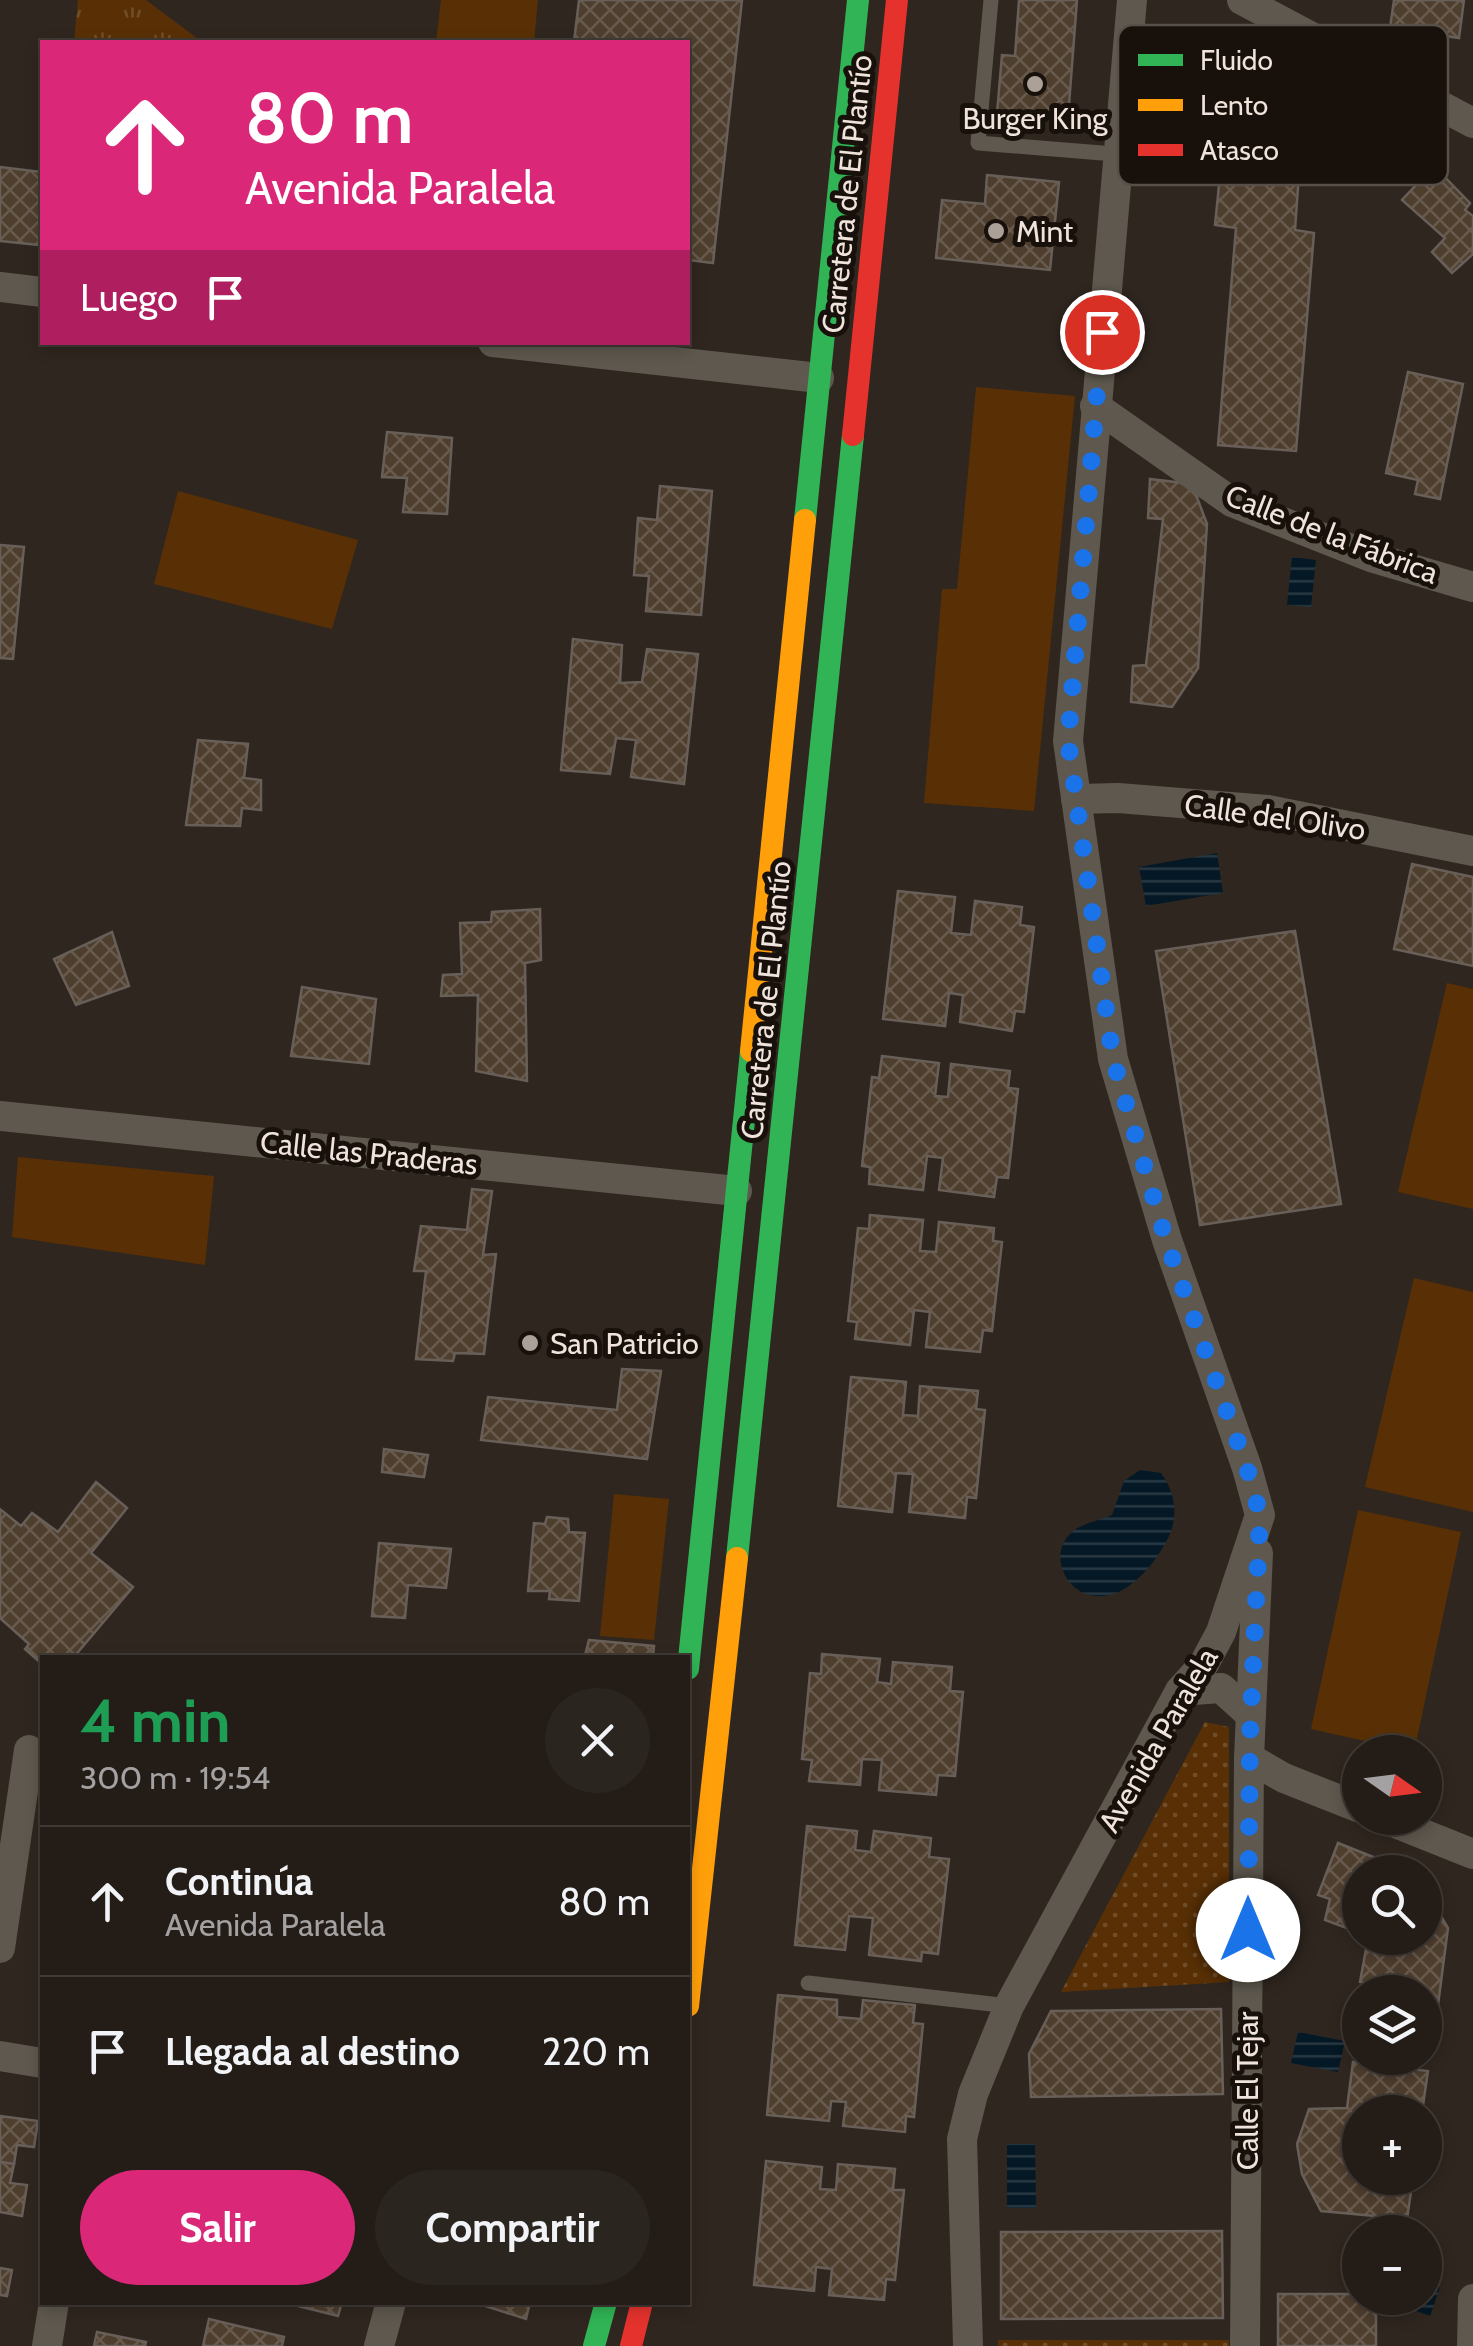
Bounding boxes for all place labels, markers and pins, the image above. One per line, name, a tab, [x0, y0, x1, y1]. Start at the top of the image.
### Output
marker: Burger King	[1024, 73, 1046, 95]
place label: Burger King	[962, 100, 1109, 137]
place label: Mint	[1016, 213, 1073, 250]
marker: Mint	[985, 220, 1007, 242]
pin	[1060, 290, 1145, 375]
place label: San Patricio	[550, 1325, 699, 1362]
marker: San Patricio	[519, 1332, 541, 1354]

